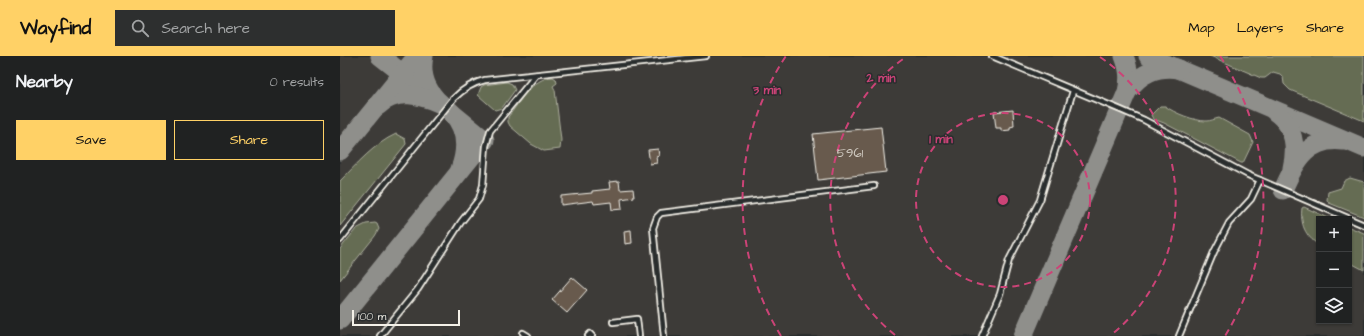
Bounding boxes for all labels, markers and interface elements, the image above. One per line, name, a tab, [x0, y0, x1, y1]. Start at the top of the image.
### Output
search box	[115, 10, 395, 46]
text: Wayfind	[20, 15, 91, 42]
icon: search	[129, 17, 151, 39]
text: Search here	[161, 18, 250, 39]
text: Map	[1188, 18, 1215, 38]
text: Layers	[1237, 18, 1284, 38]
text: Share	[1306, 18, 1344, 38]
text: Nearby	[16, 70, 73, 94]
text: 2 min	[866, 70, 895, 87]
text: 0 results	[269, 73, 324, 91]
text: 3 min	[752, 82, 781, 99]
button: Save	[16, 120, 166, 160]
button: Share	[174, 120, 324, 160]
text: 1 min	[929, 131, 953, 148]
house number: 5961	[837, 144, 864, 162]
centre of rings	[996, 193, 1010, 207]
map controls	[1316, 216, 1352, 324]
button: +	[1316, 216, 1352, 252]
button: −	[1316, 252, 1352, 288]
button: layers	[1316, 288, 1352, 324]
scale bar	[352, 308, 460, 327]
text: 100 m	[358, 309, 386, 324]

